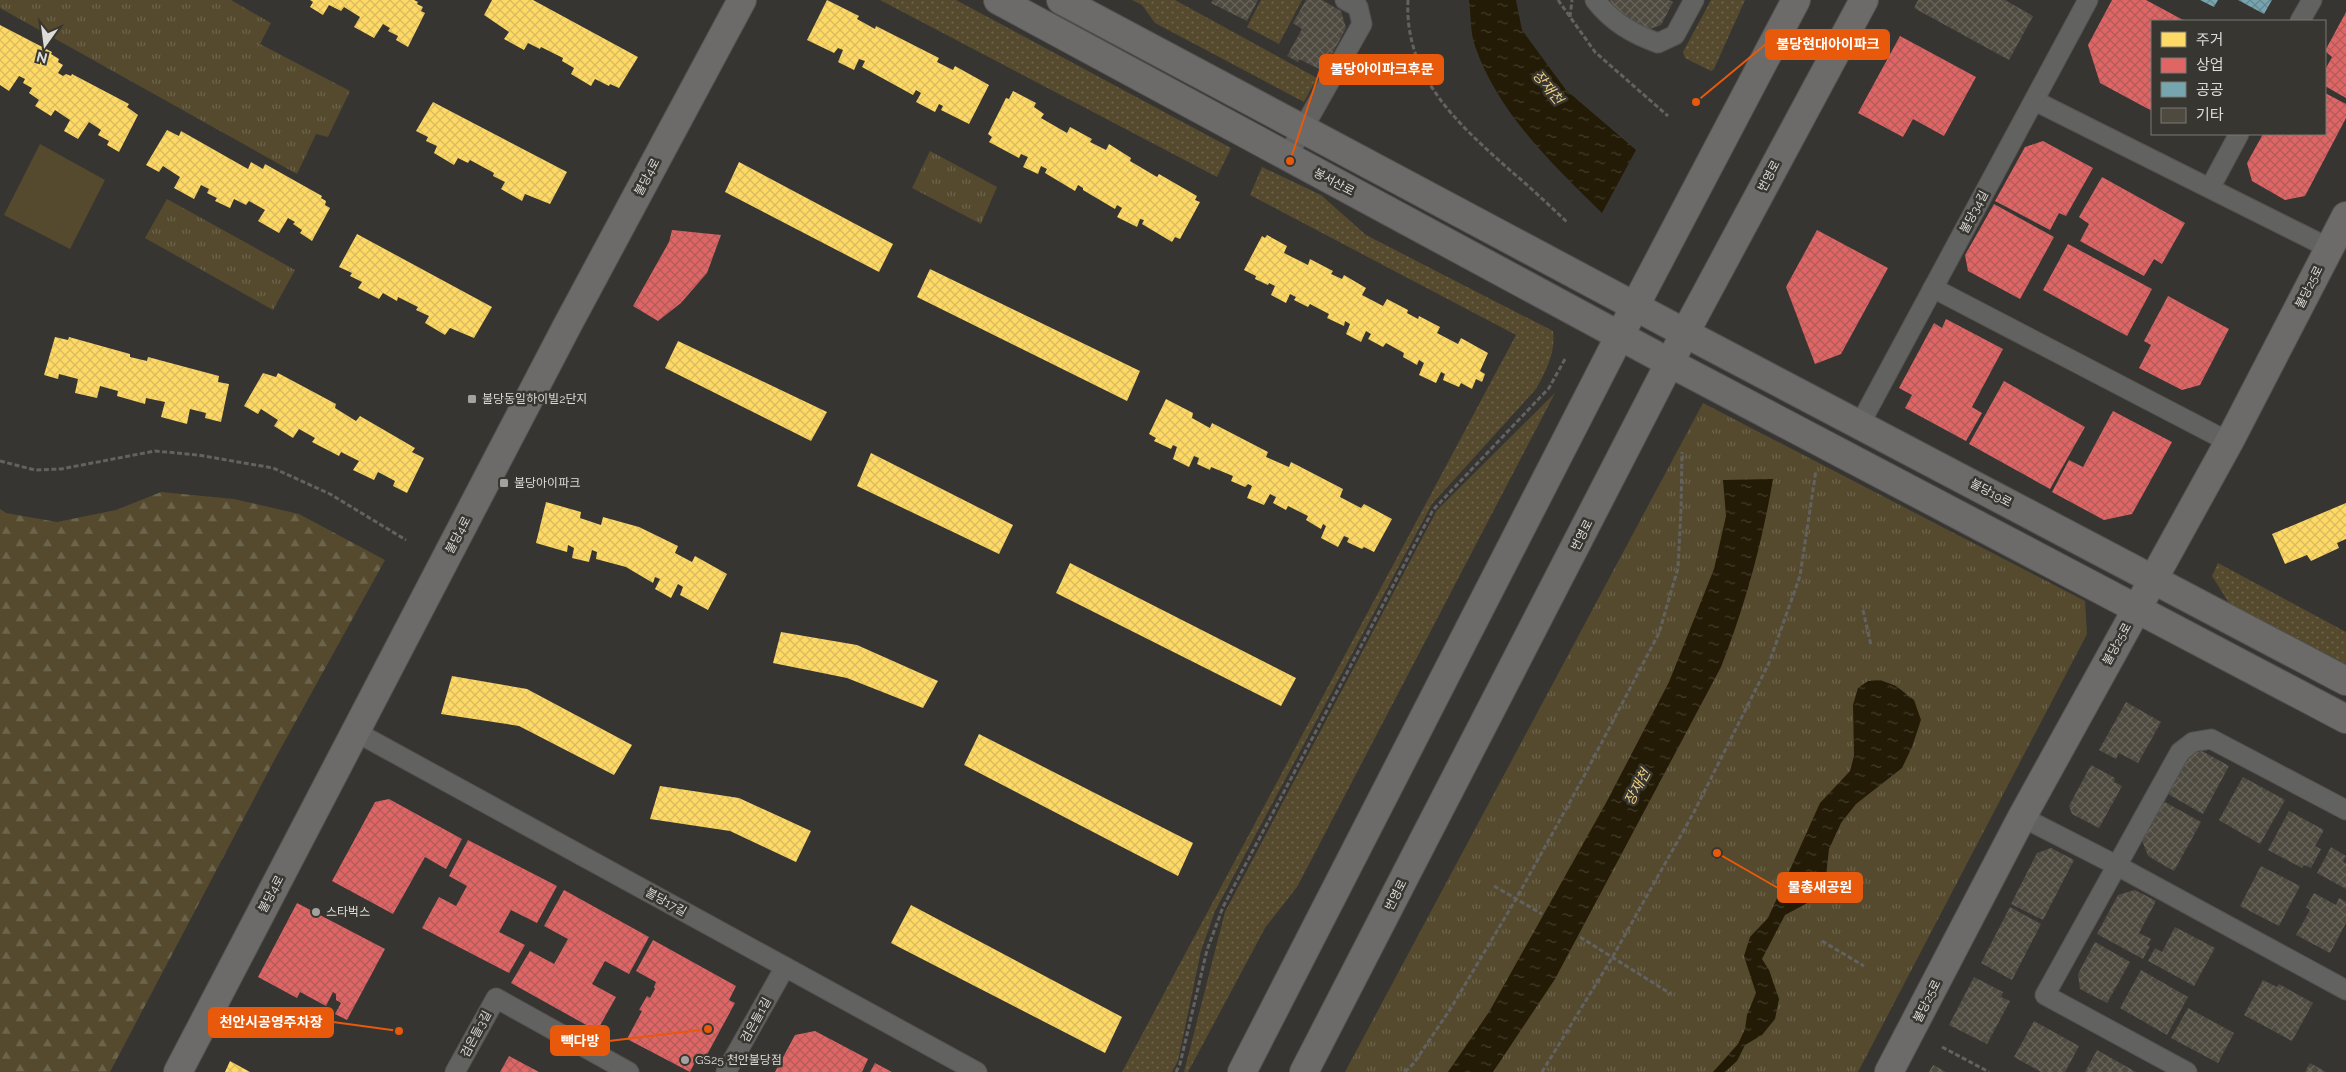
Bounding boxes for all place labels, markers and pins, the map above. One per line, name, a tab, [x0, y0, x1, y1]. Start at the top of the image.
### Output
callout: 불당현대아이파크	[1766, 30, 1889, 59]
callout: 불당아이파크후문	[1320, 55, 1443, 84]
place label: 불당동일하이빌2단지	[482, 392, 588, 406]
marker: 불당동일하이빌2단지	[466, 393, 478, 405]
place label: 불당아이파크	[514, 476, 580, 490]
marker: 불당아이파크	[498, 477, 510, 489]
callout: 물총새공원	[1778, 873, 1862, 902]
place label: 스타벅스	[326, 905, 370, 919]
marker: 스타벅스	[310, 906, 322, 918]
callout: 천안시공영주차장	[209, 1008, 333, 1037]
callout: 빽다방	[551, 1026, 609, 1055]
place label: GS25 천안불당점	[695, 1053, 782, 1067]
marker: GS25 천안불당점	[679, 1054, 691, 1066]

